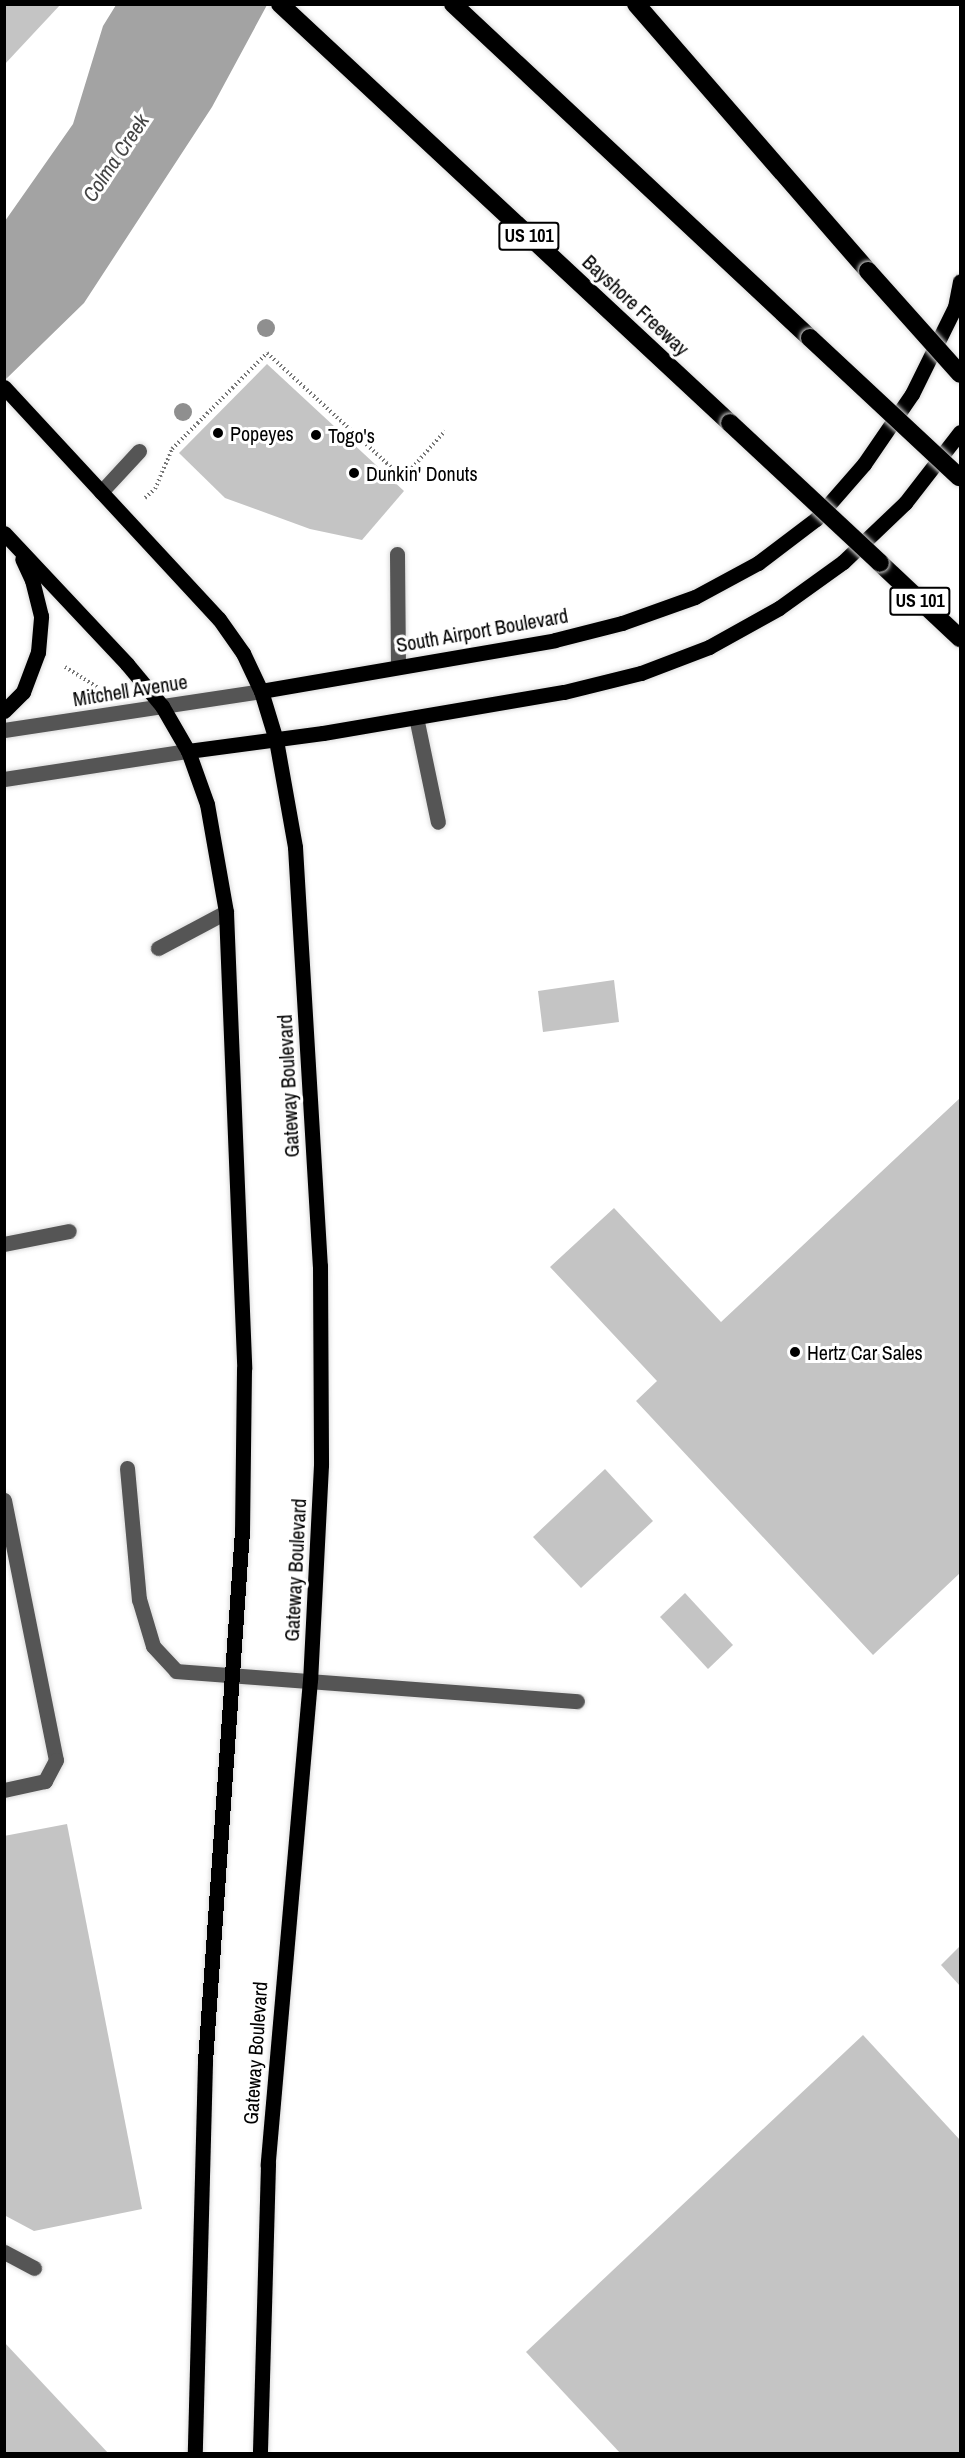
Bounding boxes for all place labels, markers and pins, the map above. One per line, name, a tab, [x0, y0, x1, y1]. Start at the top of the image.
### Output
place label: Popeyes	[230, 421, 294, 445]
place label: Togo's	[328, 423, 375, 447]
marker: Popeyes	[211, 426, 225, 440]
marker: Togo's	[309, 428, 323, 442]
place label: Dunkin' Donuts	[366, 461, 478, 485]
marker: Dunkin' Donuts	[347, 466, 361, 480]
place label: Hertz Car Sales	[807, 1340, 923, 1364]
marker: Hertz Car Sales	[788, 1345, 802, 1359]

